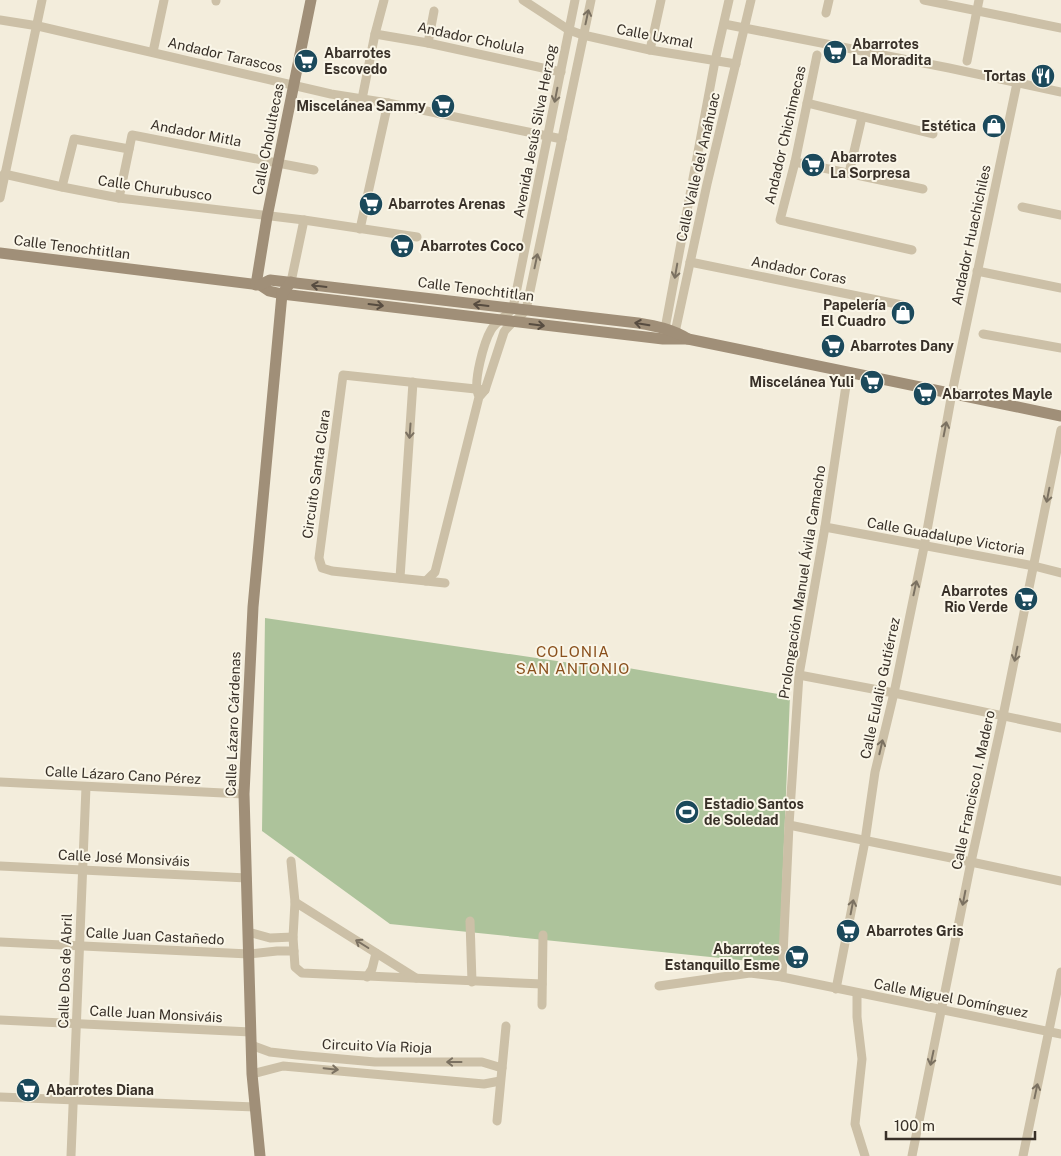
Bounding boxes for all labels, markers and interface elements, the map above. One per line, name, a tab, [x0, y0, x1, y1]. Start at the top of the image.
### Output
one-way arrow	[583, 10, 592, 26]
street label: Andador Cholula	[416, 19, 526, 57]
street label: Calle Uxmal	[615, 21, 695, 51]
street label: Andador Tarascos	[166, 34, 284, 76]
place label: Abarrotes La Moradita	[852, 36, 931, 68]
supermarket icon: Abarrotes La Moradita	[822, 39, 848, 65]
street label: Avenida Jesús Silva Herzog	[510, 43, 560, 219]
place label: Abarrotes Escovedo	[324, 45, 391, 77]
supermarket icon: Abarrotes Escovedo	[293, 48, 319, 74]
restaurant icon: Tortas	[1030, 63, 1056, 89]
street label: Andador Chichimecas	[761, 64, 809, 206]
place label: Tortas	[984, 68, 1026, 84]
street label: Calle Cholultecas	[249, 82, 287, 196]
one-way arrow	[551, 87, 560, 103]
street label: Calle Valle del Anáhuac	[673, 91, 723, 243]
supermarket icon: Miscelánea Sammy	[430, 93, 456, 119]
place label: Miscelánea Sammy	[296, 98, 426, 114]
shop icon: Estética	[981, 113, 1007, 139]
street label: Andador Mitla	[149, 116, 243, 150]
place label: Estética	[921, 118, 976, 134]
place label: Abarrotes La Sorpresa	[830, 149, 910, 181]
supermarket icon: Abarrotes La Sorpresa	[800, 152, 826, 178]
street label: Andador Huachichiles	[948, 163, 994, 307]
street label: Calle Churubusco	[97, 172, 213, 204]
supermarket icon: Abarrotes Arenas	[358, 191, 384, 217]
place label: Abarrotes Arenas	[388, 196, 506, 212]
street label: Calle Tenochtitlan	[13, 232, 131, 262]
supermarket icon: Abarrotes Coco	[389, 233, 415, 259]
place label: Abarrotes Coco	[420, 238, 524, 254]
one-way arrow	[532, 253, 541, 269]
street label: Andador Coras	[750, 253, 848, 287]
one-way arrow	[670, 263, 680, 279]
street label: Calle Tenochtitlan	[417, 274, 535, 304]
one-way arrow	[312, 281, 328, 291]
place label: Papelería El Cuadro	[821, 297, 886, 329]
one-way arrow	[367, 300, 383, 310]
one-way arrow	[473, 300, 489, 310]
shop icon: Papelería El Cuadro	[890, 300, 916, 326]
one-way arrow	[634, 318, 650, 328]
one-way arrow	[529, 320, 545, 330]
supermarket icon: Abarrotes Dany	[820, 333, 846, 359]
place label: Abarrotes Dany	[850, 338, 954, 354]
supermarket icon: Miscelánea Yuli	[859, 369, 885, 395]
place label: Miscelánea Yuli	[749, 374, 854, 390]
supermarket icon: Abarrotes Mayle	[912, 381, 938, 407]
place label: Abarrotes Mayle	[942, 386, 1053, 402]
street label: Circuito Santa Clara	[299, 408, 333, 540]
one-way arrow	[941, 421, 951, 437]
one-way arrow	[405, 423, 415, 439]
street label: Prolongación Manuel Ávila Camacho	[775, 464, 828, 700]
one-way arrow	[1043, 486, 1052, 502]
street label: Calle Guadalupe Victoria	[866, 514, 1026, 558]
one-way arrow	[911, 581, 920, 597]
place label: Abarrotes Rio Verde	[941, 583, 1008, 615]
supermarket icon: Abarrotes Rio Verde	[1013, 586, 1039, 612]
street label: Calle Eulalio Gutiérrez	[857, 615, 903, 760]
district label: COLONIA SAN ANTONIO	[516, 643, 630, 677]
one-way arrow	[1010, 645, 1020, 661]
street label: Calle Lázaro Cárdenas	[222, 651, 244, 797]
street label: Calle Francisco I. Madero	[948, 709, 998, 871]
one-way arrow	[877, 740, 886, 756]
street label: Calle Lázaro Cano Pérez	[45, 763, 202, 787]
place label: Estadio Santos de Soledad	[704, 796, 804, 828]
sports icon: Estadio Santos de Soledad	[674, 799, 700, 825]
street label: Calle José Monsiváis	[58, 847, 190, 869]
one-way arrow	[959, 890, 968, 906]
one-way arrow	[848, 899, 858, 915]
street label: Calle Dos de Abril	[55, 913, 75, 1029]
supermarket icon: Abarrotes Gris	[835, 918, 861, 944]
place label: Abarrotes Gris	[866, 923, 964, 939]
street label: Calle Juan Castañedo	[85, 924, 225, 948]
one-way arrow	[355, 939, 369, 949]
place label: Abarrotes Estanquillo Esme	[665, 941, 780, 973]
supermarket icon: Abarrotes Estanquillo Esme	[784, 944, 810, 970]
street label: Calle Miguel Domínguez	[872, 975, 1030, 1021]
street label: Calle Juan Monsiváis	[89, 1003, 223, 1025]
street label: Circuito Vía Rioja	[322, 1036, 432, 1056]
one-way arrow	[927, 1049, 936, 1065]
one-way arrow	[446, 1057, 462, 1067]
one-way arrow	[323, 1065, 339, 1074]
supermarket icon: Abarrotes Diana	[15, 1077, 41, 1103]
place label: Abarrotes Diana	[46, 1082, 154, 1098]
one-way arrow	[1032, 1084, 1041, 1100]
scale bar	[886, 1108, 1035, 1140]
text: 100 m	[894, 1117, 935, 1134]

